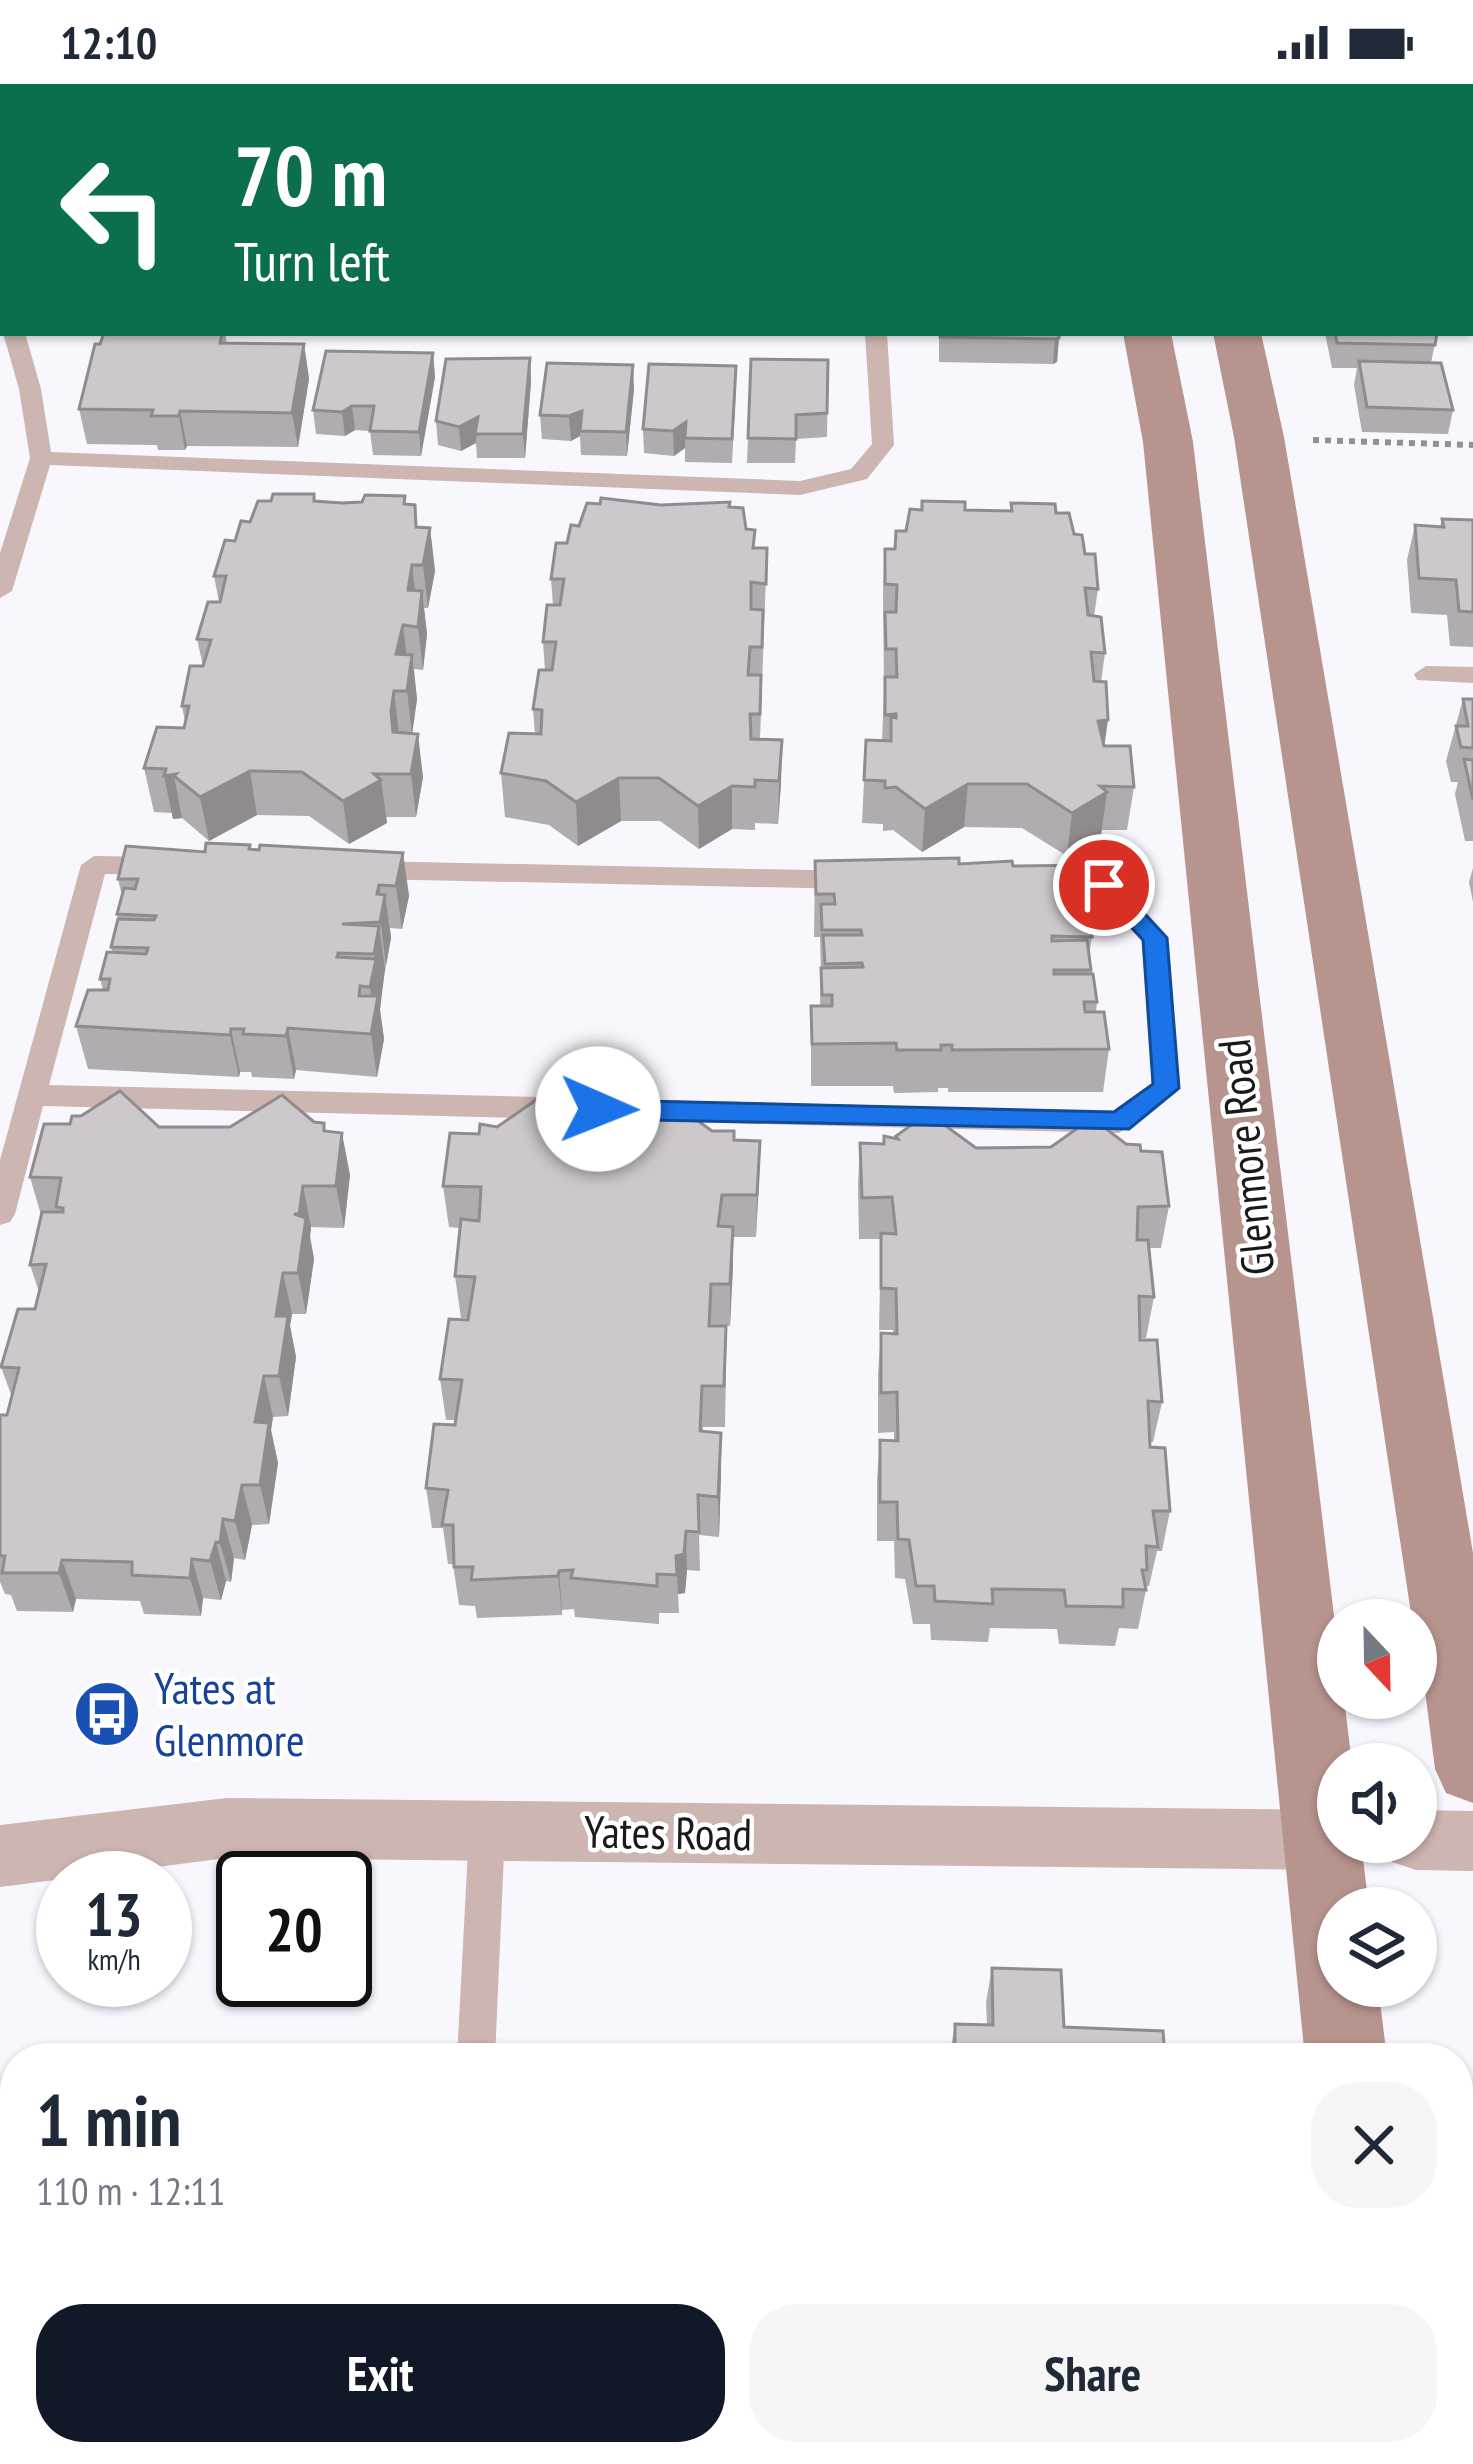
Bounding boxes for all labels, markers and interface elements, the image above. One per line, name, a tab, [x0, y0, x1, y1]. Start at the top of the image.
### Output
text: 12:10	[60, 13, 157, 71]
text: 70 m	[234, 120, 387, 229]
icon: left	[36, 132, 192, 288]
text: Turn left	[234, 226, 390, 296]
pin	[1053, 834, 1155, 936]
icon: arrive	[1071, 852, 1137, 918]
street label: Glenmore Road	[1204, 1036, 1286, 1278]
position arrow	[535, 1046, 661, 1172]
north arrow	[1317, 1599, 1437, 1719]
map controls	[1317, 1599, 1437, 2007]
place label: Yates at Glenmore	[154, 1658, 305, 1768]
bus stop icon: Yates at Glenmore	[72, 1679, 142, 1749]
button: sound	[1317, 1743, 1437, 1863]
street label: Yates Road	[584, 1802, 753, 1862]
speed limit sign: 20	[216, 1851, 372, 2007]
text: 13	[85, 1875, 143, 1953]
button: layers	[1317, 1887, 1437, 2007]
text: km/h	[87, 1939, 141, 1978]
text: 1 min	[36, 2073, 181, 2166]
button: close	[1311, 2082, 1437, 2208]
text: 110 m · 12:11	[36, 2165, 225, 2216]
button: Exit	[36, 2304, 725, 2442]
button: Share	[749, 2304, 1437, 2442]

